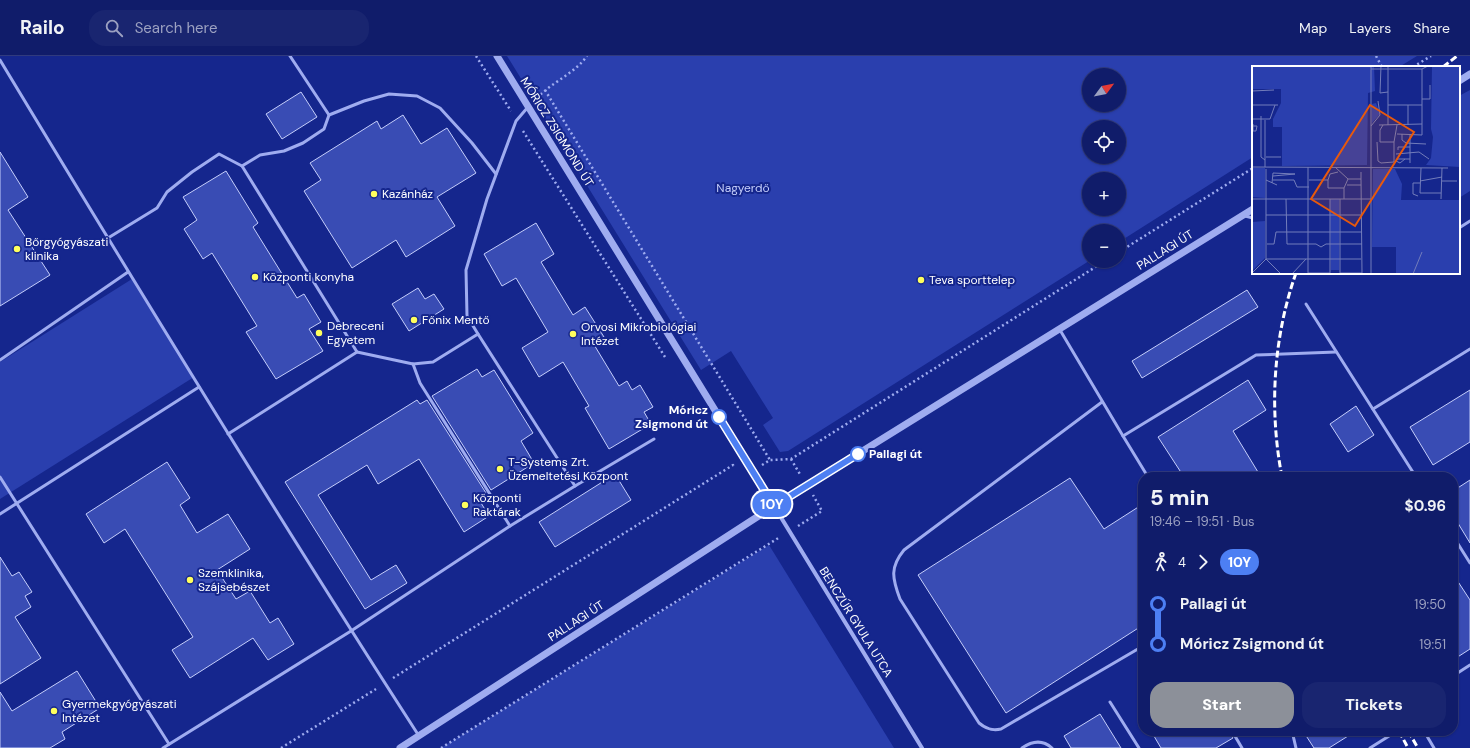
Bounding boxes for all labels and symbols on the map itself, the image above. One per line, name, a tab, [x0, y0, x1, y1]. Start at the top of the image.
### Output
inset map	[1252, 66, 1460, 274]
north arrow	[1082, 68, 1126, 112]
street label: MÓRICZ ZSIGMOND ÚT	[517, 74, 597, 190]
park label: Nagyerdő	[716, 180, 770, 196]
place label: Kazánház	[382, 186, 433, 202]
marker: Kazánház	[369, 189, 379, 199]
street label: PALLAGI ÚT	[1134, 226, 1196, 274]
place label: Bőrgyógyászati klinika	[25, 234, 108, 264]
marker: Bőrgyógyászati klinika	[12, 244, 22, 254]
place label: Központi konyha	[263, 269, 354, 285]
marker: Központi konyha	[250, 272, 260, 282]
place label: Teva sporttelep	[929, 272, 1015, 288]
marker: Teva sporttelep	[916, 275, 926, 285]
place label: Főnix Mentő	[422, 312, 490, 328]
marker: Főnix Mentő	[409, 315, 419, 325]
place label: Debreceni Egyetem	[327, 318, 384, 348]
place label: Orvosi Mikrobiológiai Intézet	[581, 319, 696, 349]
marker: Debreceni Egyetem	[314, 328, 324, 338]
marker: Orvosi Mikrobiológiai Intézet	[568, 329, 578, 339]
place label: Móricz Zsigmond út	[635, 402, 708, 432]
marker: Móricz Zsigmond út	[711, 409, 727, 425]
marker: Pallagi út	[850, 446, 866, 462]
place label: Pallagi út	[869, 446, 922, 462]
place label: T-Systems Zrt. Üzemeltetési Központ	[508, 454, 629, 484]
marker: T-Systems Zrt. Üzemeltetési Központ	[495, 464, 505, 474]
place label: Központi Raktárak	[473, 490, 521, 520]
line badge: 10Y	[749, 491, 795, 517]
marker: Központi Raktárak	[460, 500, 470, 510]
street label: BENCZÚR GYULA UTCA	[816, 564, 896, 680]
place label: Szemklinika, Szájsebészet	[198, 565, 270, 595]
marker: Szemklinika, Szájsebészet	[185, 575, 195, 585]
street label: PALLAGI ÚT	[545, 597, 607, 645]
place label: Gyermekgyógyászati Intézet	[62, 696, 177, 726]
marker: Gyermekgyógyászati Intézet	[49, 706, 59, 716]

